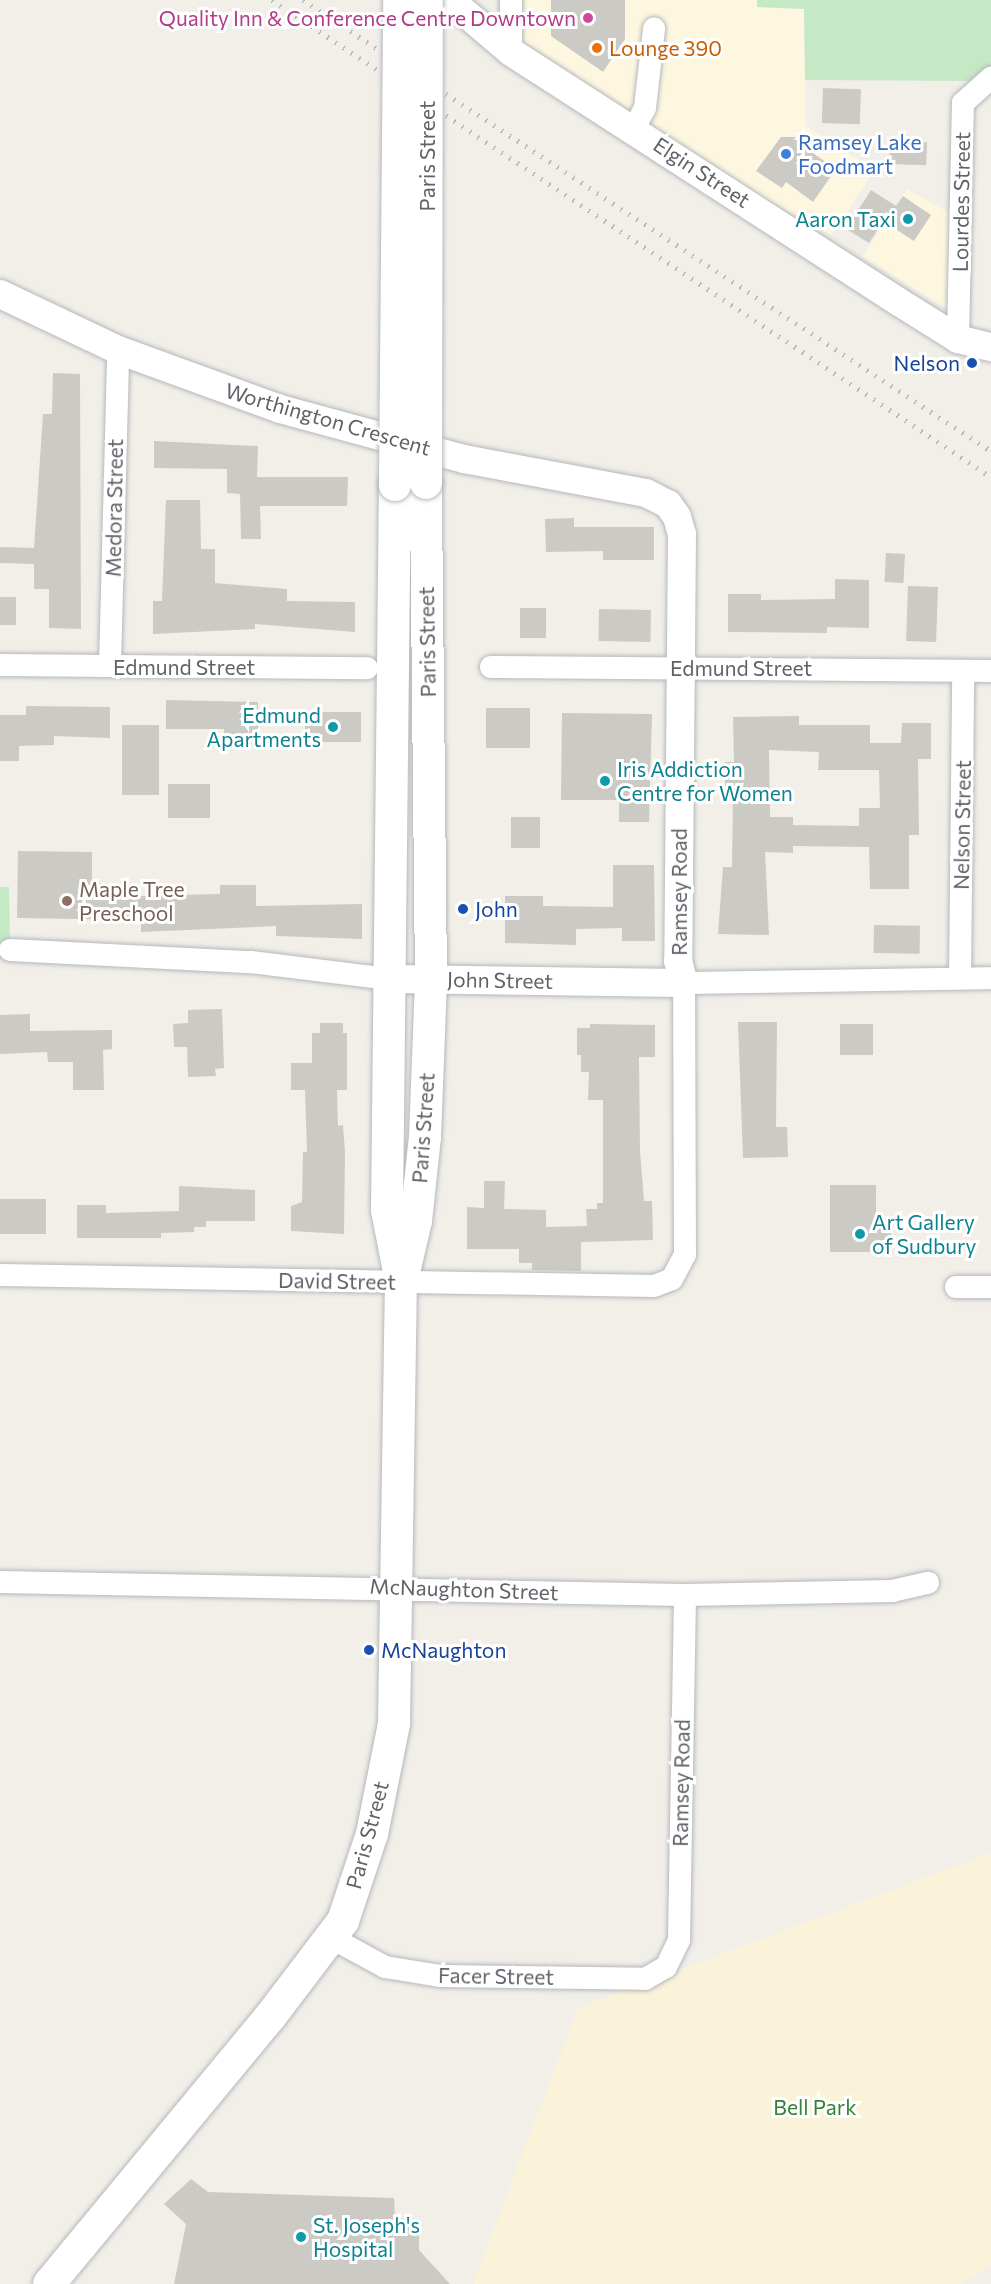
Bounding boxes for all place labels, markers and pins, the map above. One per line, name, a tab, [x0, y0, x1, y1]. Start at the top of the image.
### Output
place label: Quality Inn & Conference Centre Downtown	[159, 5, 576, 31]
marker: Quality Inn & Conference Centre Downtown	[581, 11, 595, 25]
place label: Lounge 390	[609, 35, 722, 61]
marker: Lounge 390	[590, 41, 604, 55]
place label: Ramsey Lake Foodmart	[798, 129, 922, 179]
marker: Ramsey Lake Foodmart	[779, 147, 793, 161]
place label: Aaron Taxi	[795, 206, 896, 232]
marker: Aaron Taxi	[901, 212, 915, 226]
place label: Nelson	[894, 350, 960, 376]
marker: Nelson	[965, 356, 979, 370]
place label: Edmund Apartments	[207, 702, 321, 752]
marker: Edmund Apartments	[326, 720, 340, 734]
place label: Iris Addiction Centre for Women	[617, 756, 793, 806]
marker: Iris Addiction Centre for Women	[598, 774, 612, 788]
place label: Maple Tree Preschool	[79, 876, 185, 926]
marker: Maple Tree Preschool	[60, 894, 74, 908]
place label: John	[475, 896, 518, 922]
marker: John	[456, 902, 470, 916]
place label: Art Gallery of Sudbury	[872, 1209, 976, 1259]
marker: Art Gallery of Sudbury	[853, 1227, 867, 1241]
place label: McNaughton	[381, 1637, 506, 1663]
marker: McNaughton	[362, 1643, 376, 1657]
place label: St. Joseph's Hospital	[313, 2212, 420, 2262]
marker: St. Joseph's Hospital	[294, 2230, 308, 2244]

